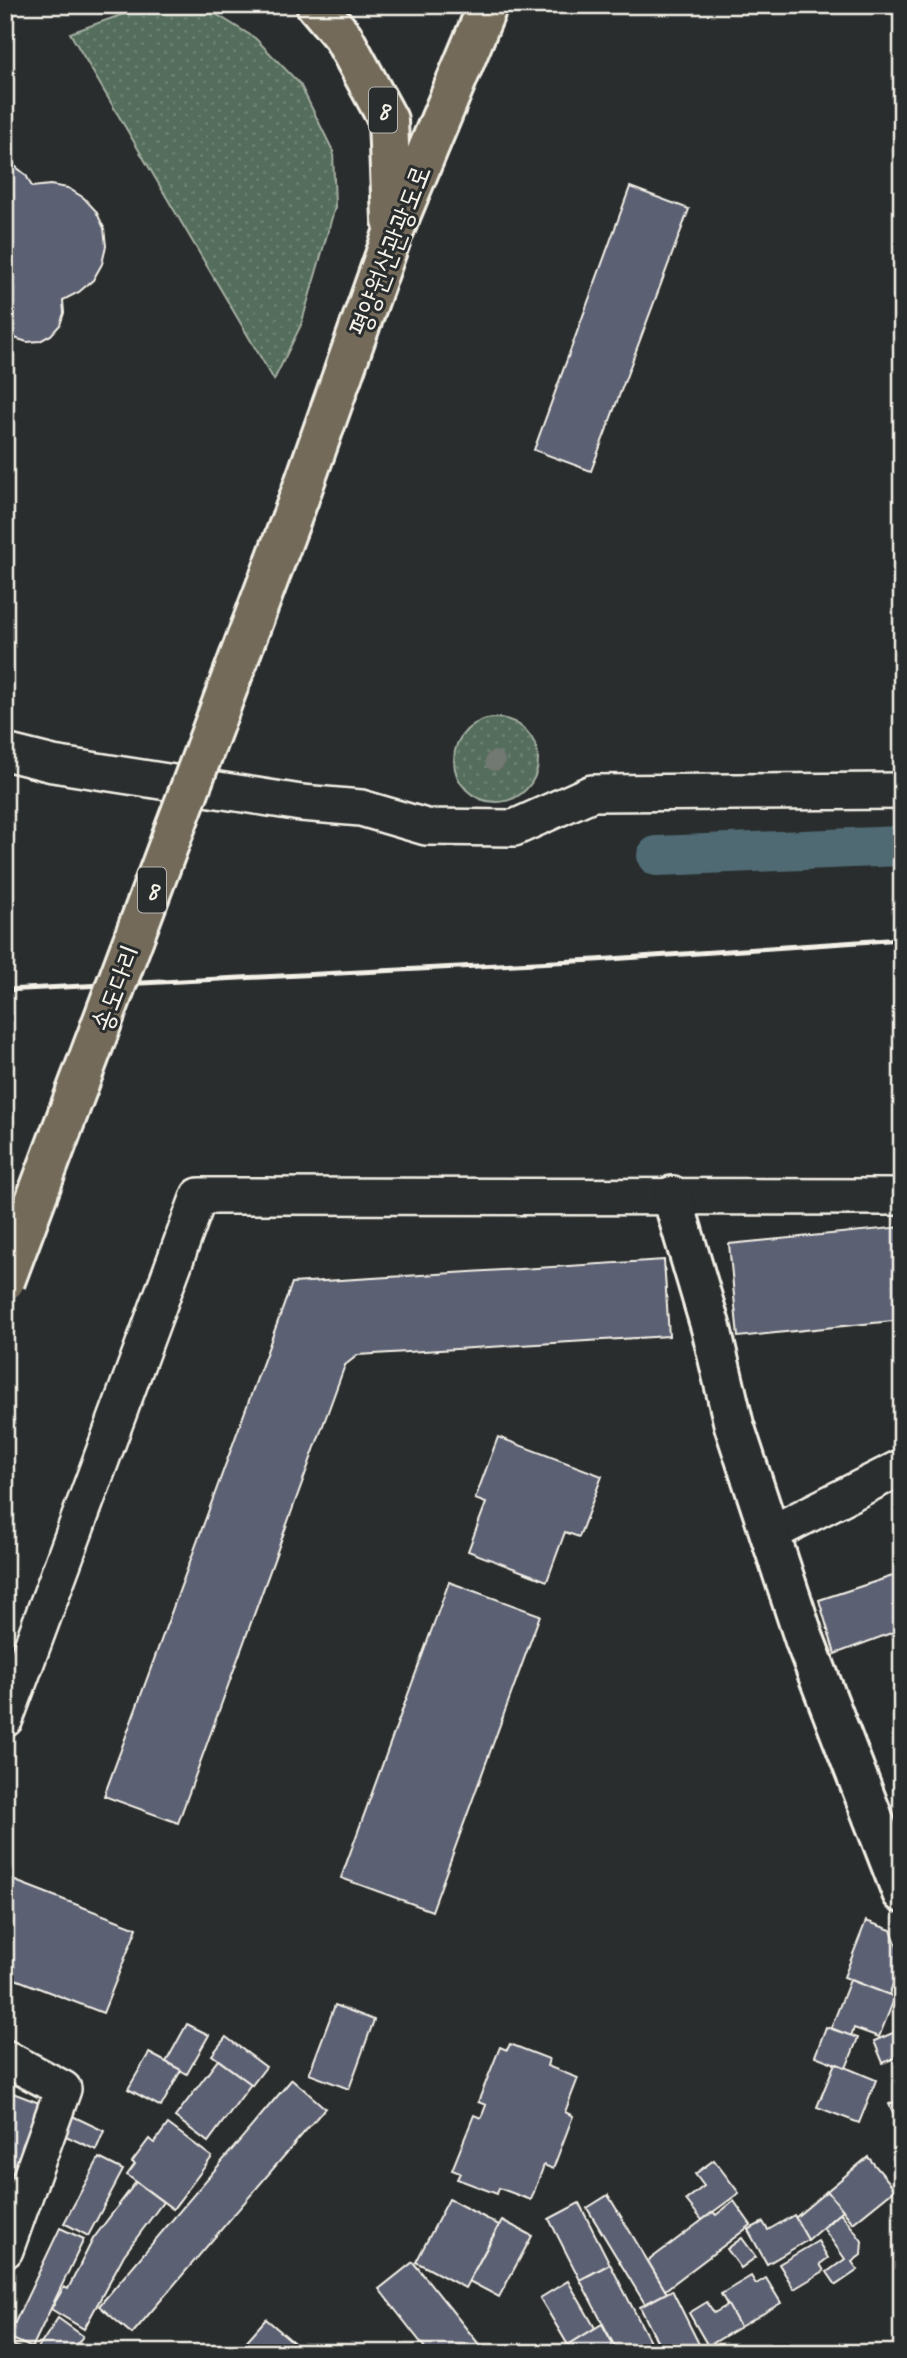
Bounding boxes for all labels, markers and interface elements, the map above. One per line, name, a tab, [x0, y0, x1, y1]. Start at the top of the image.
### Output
road number: 8	[369, 88, 397, 132]
street label: 평양원산관광도로	[341, 160, 438, 341]
road number: 8	[138, 868, 166, 912]
street label: 송도다리	[83, 940, 148, 1037]

